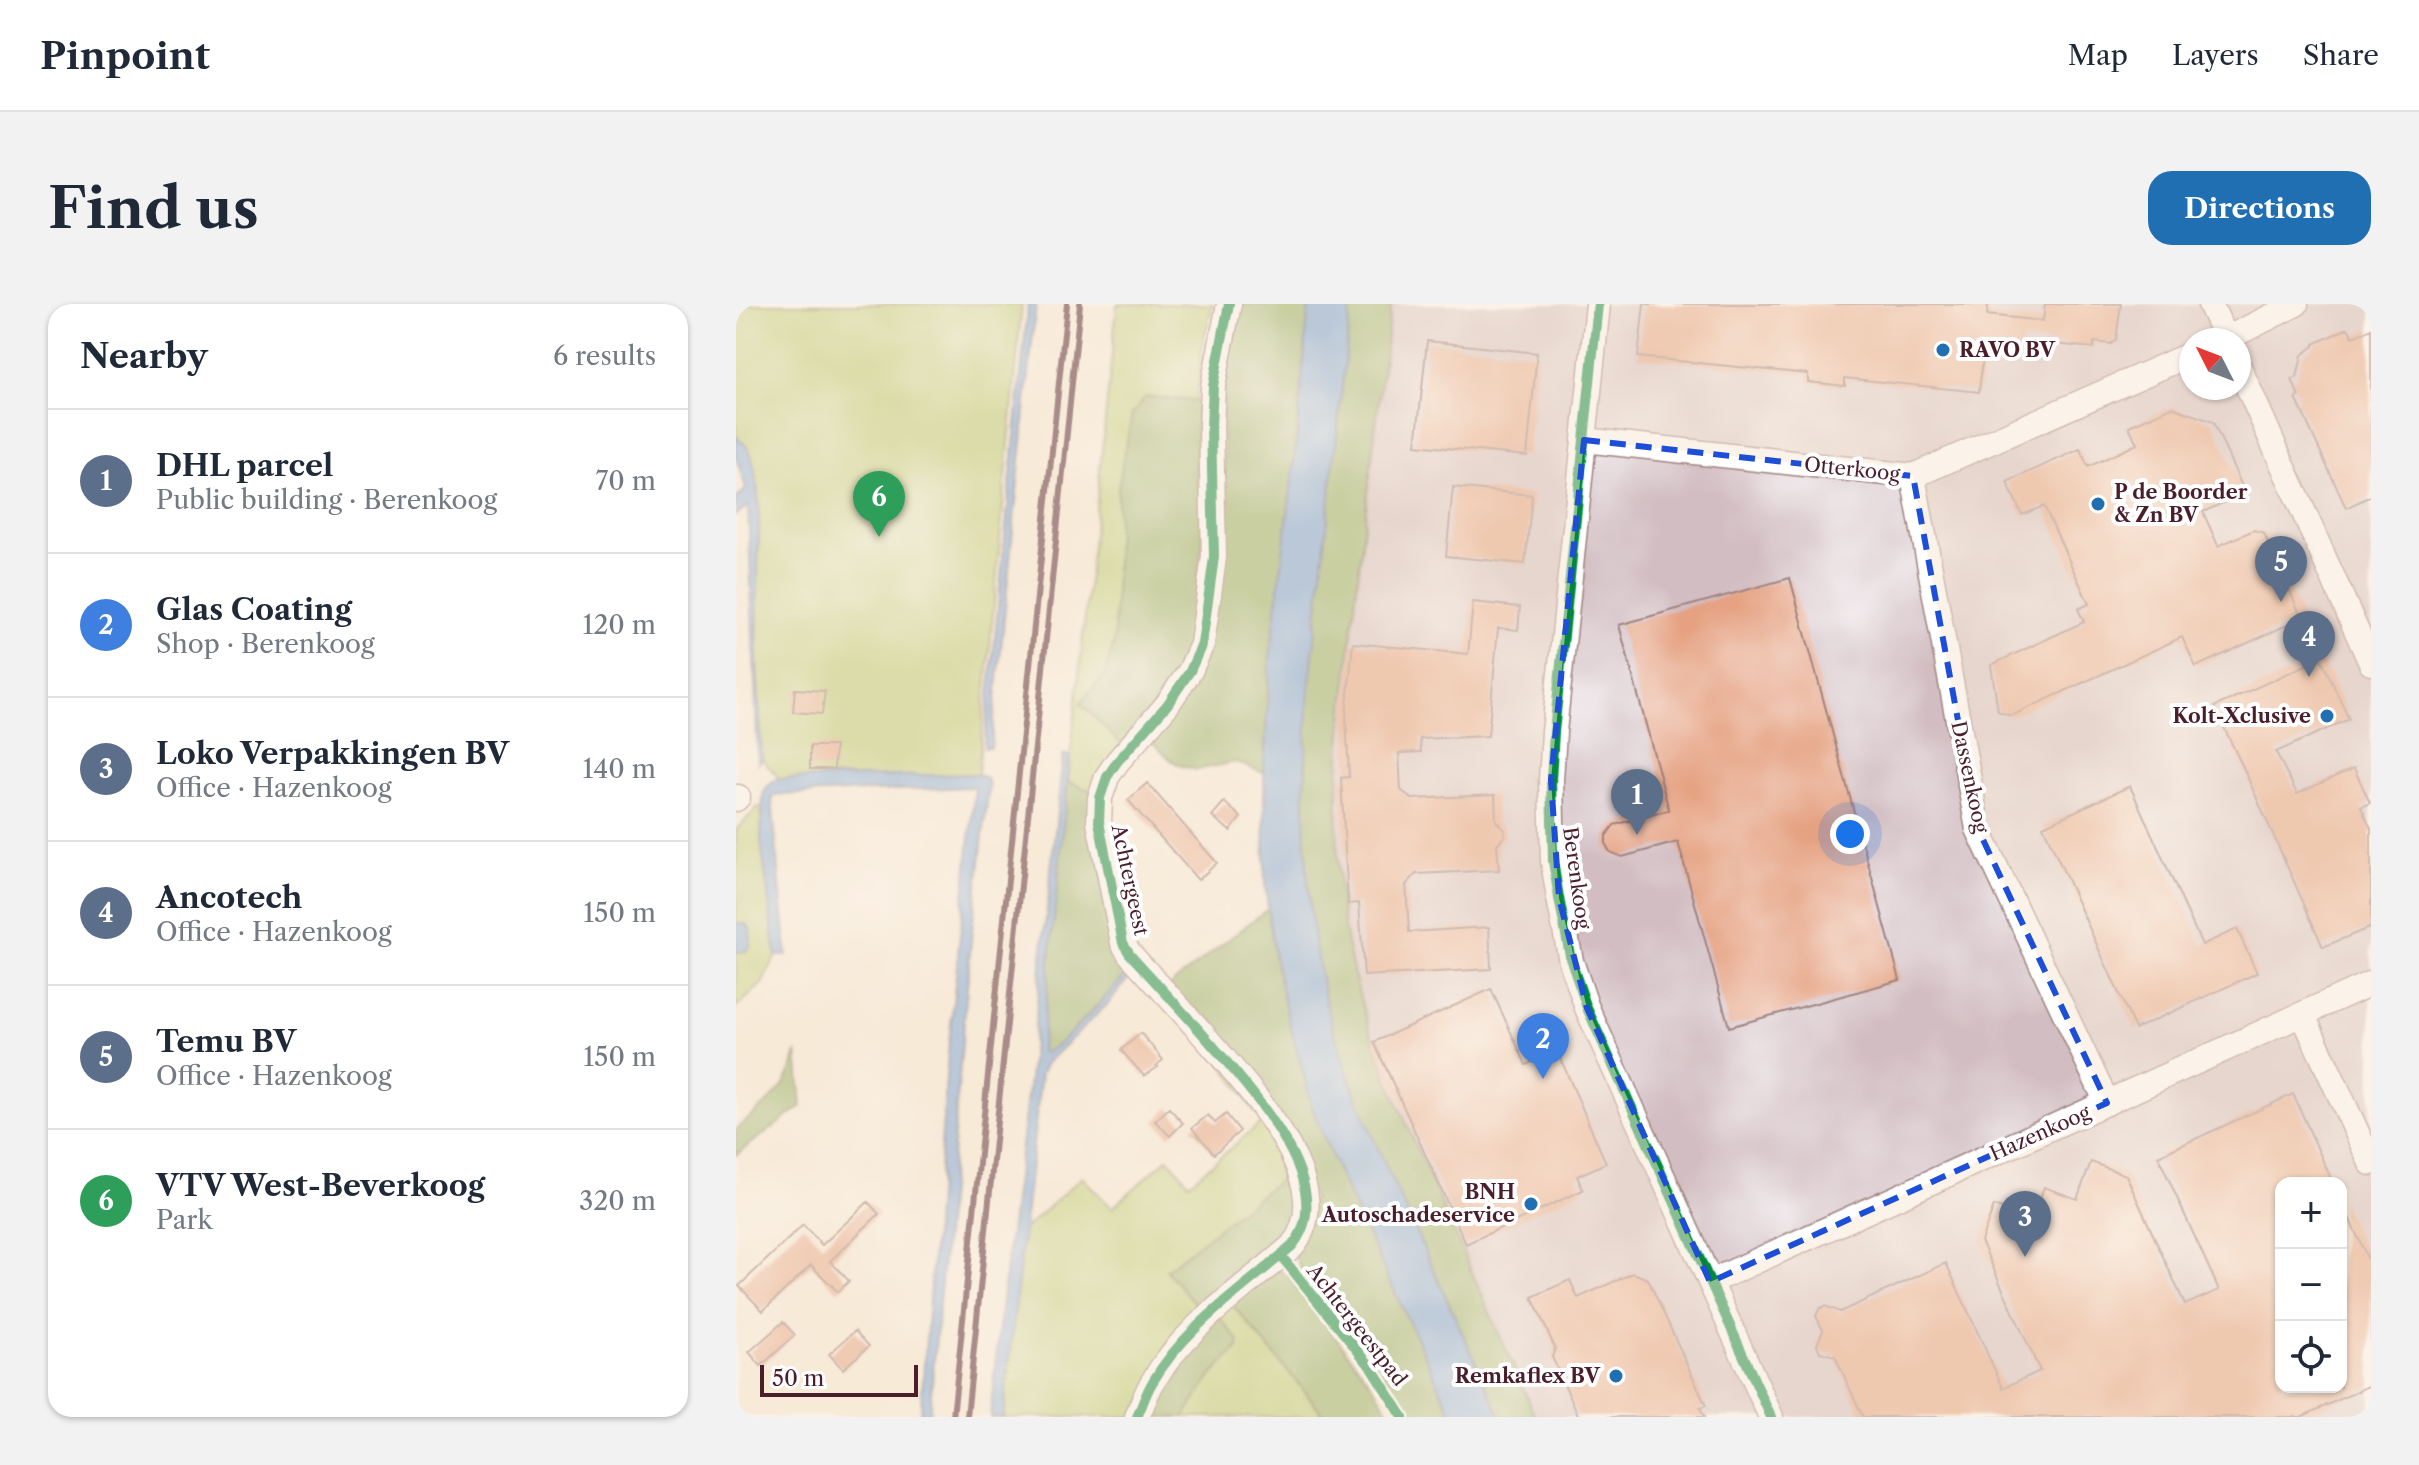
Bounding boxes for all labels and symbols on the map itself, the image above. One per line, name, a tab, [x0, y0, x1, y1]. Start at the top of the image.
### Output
north arrow	[2179, 328, 2251, 400]
place label: RAVO BV	[1959, 338, 2056, 362]
marker: RAVO BV	[1934, 341, 1952, 359]
street label: Otterkoog	[1803, 452, 1902, 486]
pin: 6	[853, 471, 905, 537]
place label: P de Boorder & Zn BV	[2114, 480, 2248, 527]
marker: P de Boorder & Zn BV	[2089, 495, 2107, 513]
pin: 5	[2255, 536, 2307, 602]
pin: 4	[2283, 611, 2335, 677]
place label: Kolt-Xclusive	[2173, 704, 2311, 728]
marker: Kolt-Xclusive	[2318, 707, 2336, 725]
street label: Dassenkoog	[1946, 719, 1994, 836]
pin: 1	[1611, 769, 1663, 835]
your location	[1830, 814, 1870, 854]
street label: Achtergeest	[1106, 821, 1153, 938]
street label: Berenkoog	[1558, 825, 1596, 931]
pin: 2	[1517, 1013, 1569, 1079]
street label: Hazenkoog	[1986, 1100, 2094, 1166]
place label: BNH Autoschadeservice	[1321, 1180, 1515, 1227]
pin: 3	[1999, 1191, 2051, 1257]
marker: BNH Autoschadeservice	[1522, 1195, 1540, 1213]
street label: Achtergeestpad	[1301, 1259, 1412, 1391]
scale bar	[760, 1361, 918, 1397]
place label: Remkaflex BV	[1455, 1364, 1601, 1388]
marker: Remkaflex BV	[1607, 1367, 1625, 1385]

